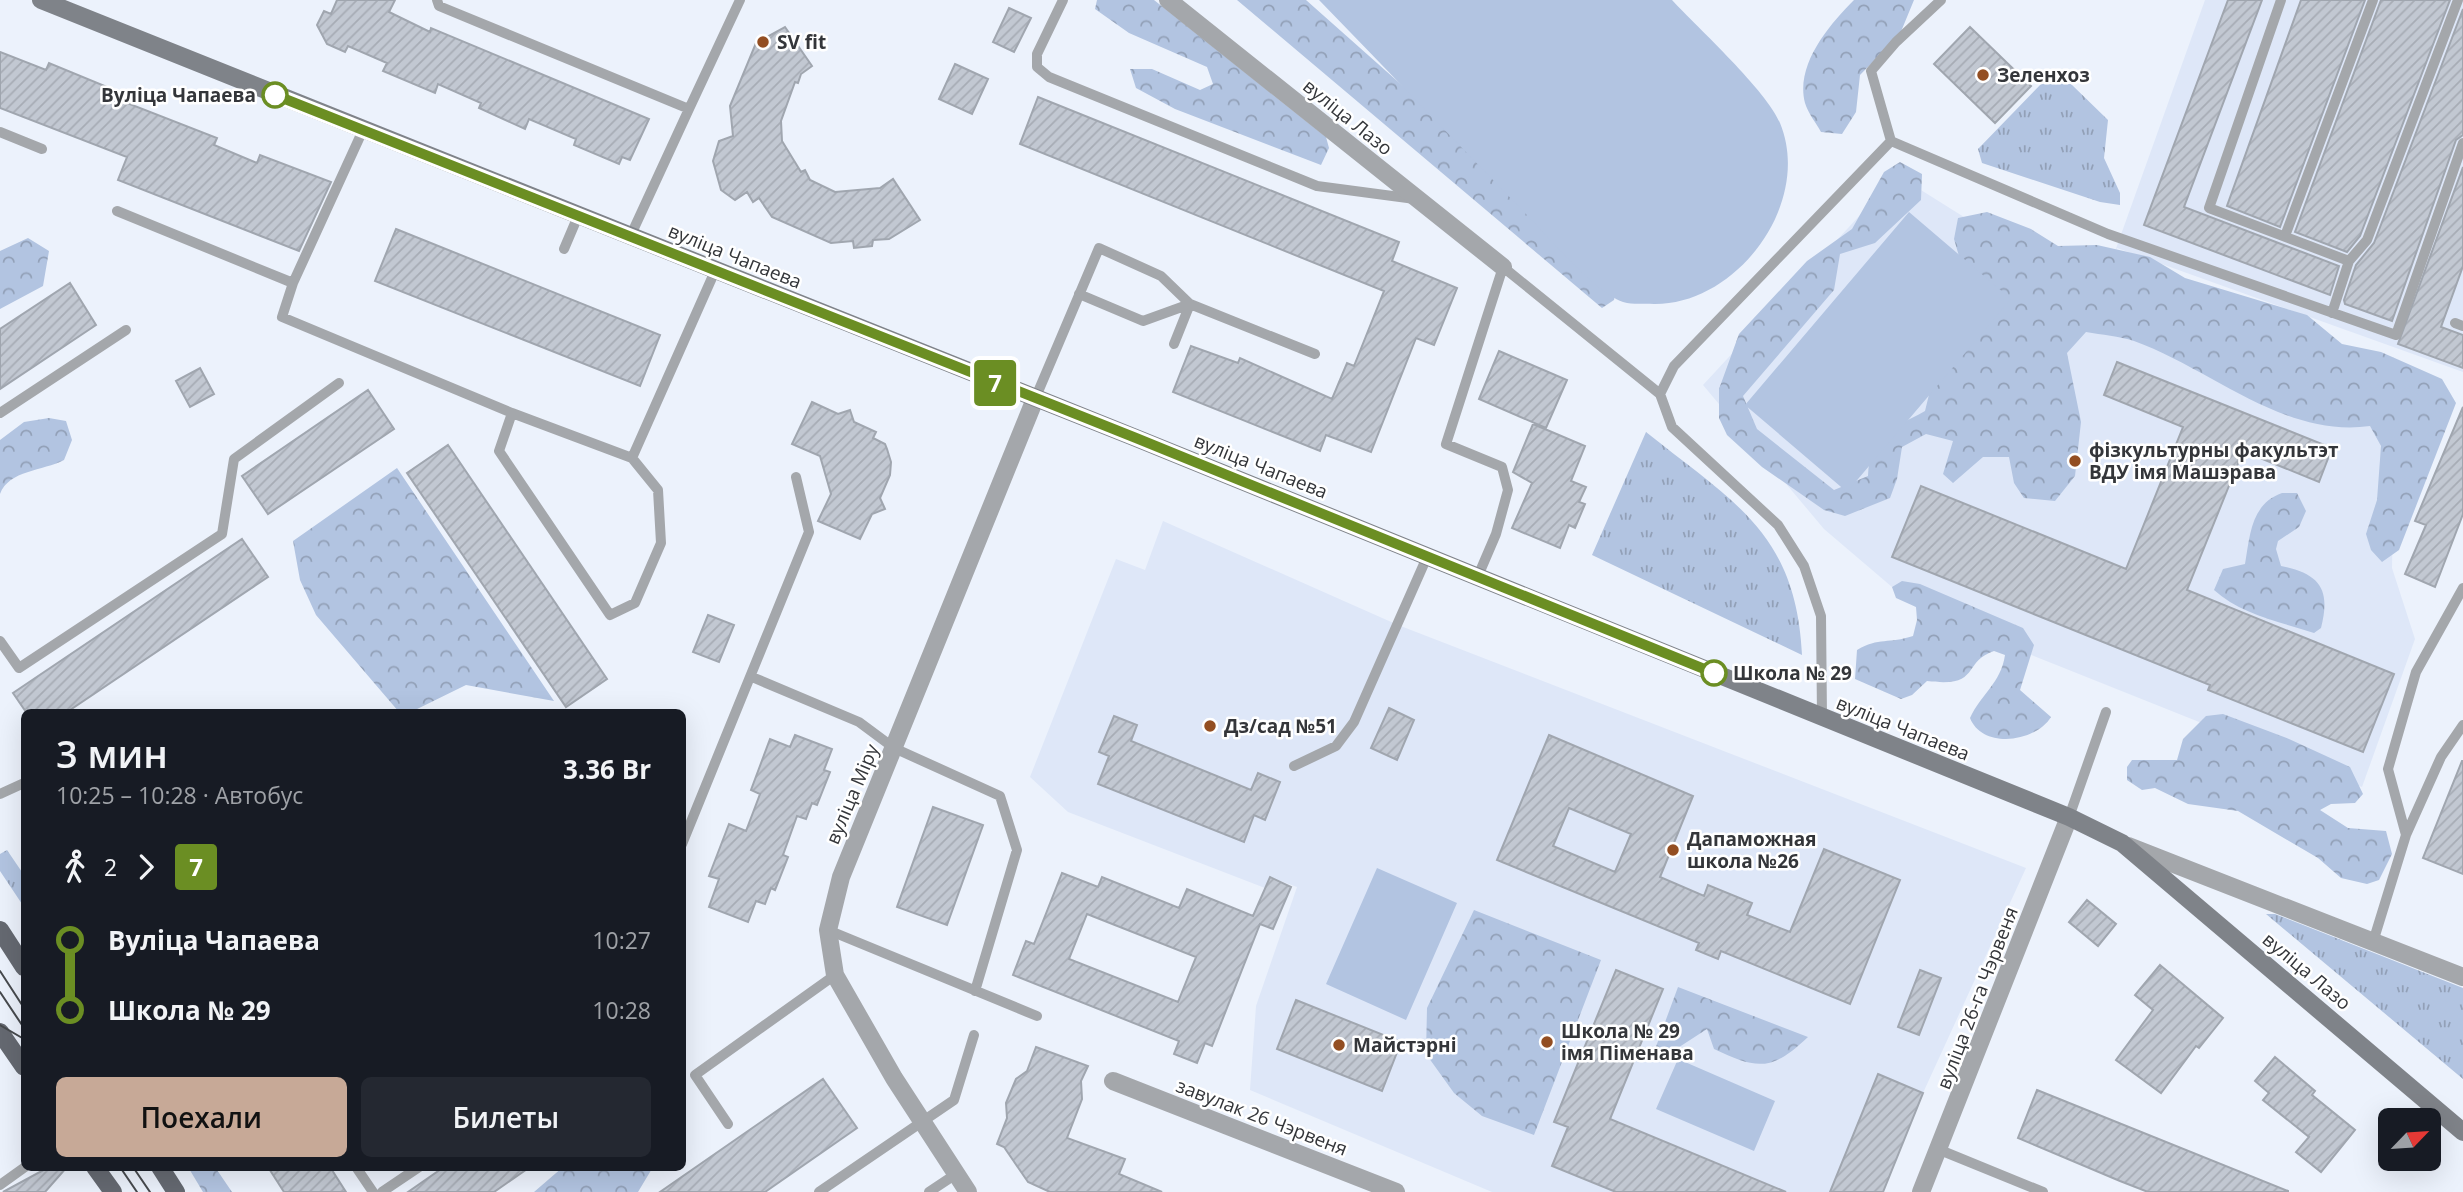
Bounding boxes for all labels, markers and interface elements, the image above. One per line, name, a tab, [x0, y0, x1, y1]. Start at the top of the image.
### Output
place label: SV fit	[777, 29, 826, 55]
marker: SV fit	[755, 34, 771, 50]
place label: Зеленхоз	[1997, 62, 2090, 88]
marker: Зеленхоз	[1975, 67, 1991, 83]
street label: вуліца Лазо	[1298, 73, 1398, 161]
place label: Вуліца Чапаева	[101, 82, 256, 108]
marker: Вуліца Чапаева	[262, 82, 288, 108]
street label: вуліца Чапаева	[664, 217, 806, 295]
line badge: 7	[972, 360, 1018, 406]
text: 7	[988, 366, 1002, 399]
street label: вуліца Чапаева	[1190, 427, 1332, 505]
place label: фізкультурны факультэт ВДУ імя Машэрава	[2089, 437, 2339, 485]
marker: фізкультурны факультэт ВДУ імя Машэрава	[2067, 453, 2083, 469]
marker: Школа № 29	[1701, 660, 1727, 686]
place label: Школа № 29	[1733, 660, 1852, 686]
street label: вуліца Чапаева	[1832, 689, 1974, 767]
place label: Дз/сад №51	[1224, 713, 1337, 739]
marker: Дз/сад №51	[1202, 718, 1218, 734]
text: 3 мин	[56, 727, 168, 779]
street label: вуліца Міру	[819, 739, 885, 848]
text: 3.36 Br	[563, 751, 651, 787]
text: 10:25 – 10:28 · Автобус	[56, 779, 303, 811]
place label: Дапаможная школа №26	[1687, 826, 1817, 874]
marker: Дапаможная школа №26	[1665, 842, 1681, 858]
icon: walk	[56, 848, 94, 886]
icon: forward	[127, 848, 165, 886]
text: 7	[189, 850, 203, 883]
text: 2	[104, 851, 117, 883]
street label: вуліца 26-га Чэрвеня	[1930, 903, 2024, 1093]
text: Вуліца Чапаева	[108, 922, 320, 958]
text: 10:27	[592, 924, 651, 956]
street label: вуліца Лазо	[2257, 926, 2357, 1016]
text: Школа № 29	[108, 992, 271, 1028]
text: 10:28	[592, 994, 651, 1026]
place label: Школа № 29 імя Піменава	[1561, 1018, 1694, 1066]
place label: Майстэрні	[1353, 1032, 1457, 1058]
marker: Школа № 29 імя Піменава	[1539, 1034, 1555, 1050]
marker: Майстэрні	[1331, 1037, 1347, 1053]
street label: завулак 26 Чэрвеня	[1173, 1072, 1351, 1162]
button: Поехали	[56, 1077, 347, 1157]
button: Билеты	[361, 1077, 651, 1157]
north arrow	[2378, 1108, 2441, 1171]
map controls	[2378, 1108, 2441, 1171]

